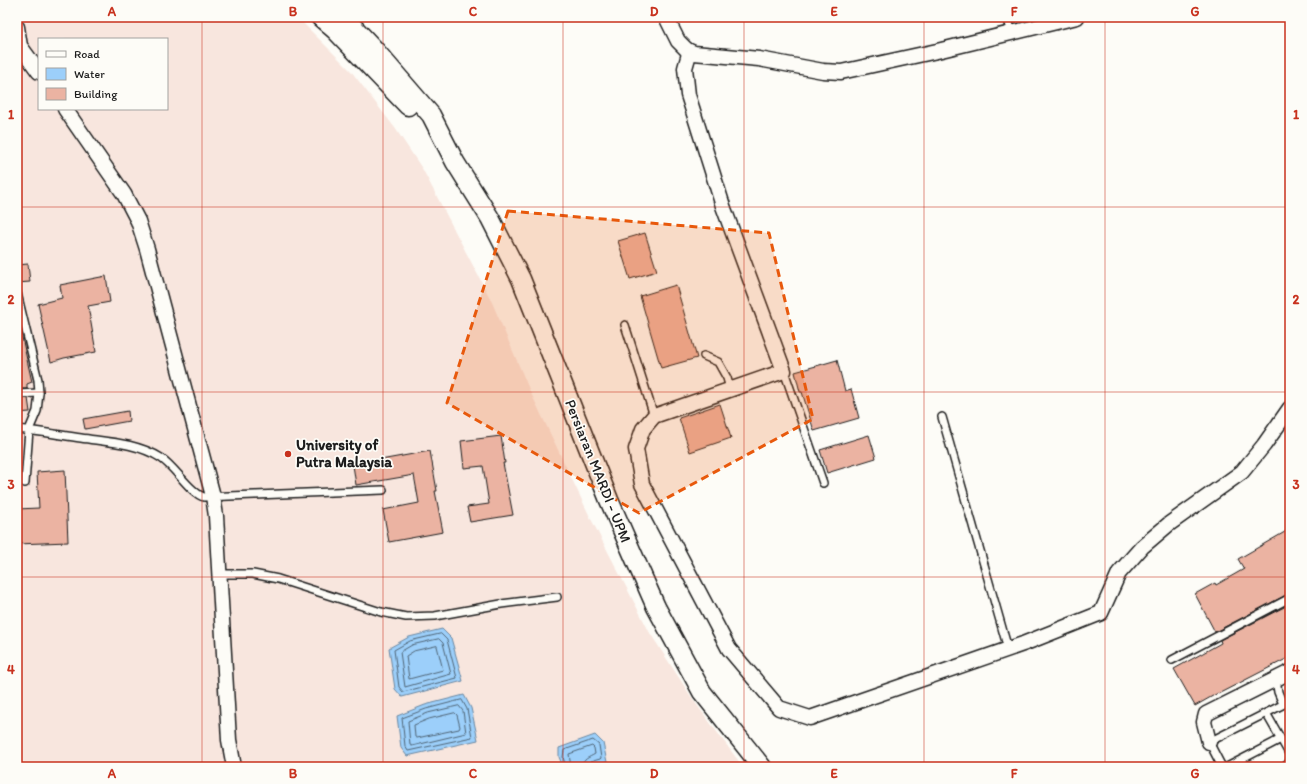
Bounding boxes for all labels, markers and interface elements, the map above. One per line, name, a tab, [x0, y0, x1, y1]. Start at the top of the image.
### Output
text: A	[107, 4, 117, 19]
text: B	[289, 4, 298, 19]
text: C	[469, 4, 478, 19]
text: D	[650, 4, 659, 19]
text: E	[830, 4, 838, 19]
text: F	[1011, 4, 1018, 19]
text: G	[1191, 4, 1200, 19]
legend	[38, 38, 168, 110]
text: Road	[74, 47, 100, 61]
text: Water	[74, 67, 105, 81]
text: Building	[74, 87, 118, 101]
text: 1	[8, 107, 14, 122]
text: 1	[1293, 107, 1299, 122]
text: 2	[8, 292, 15, 307]
text: 2	[1293, 292, 1300, 307]
street label: Persiaran MARDI - UPM	[561, 397, 635, 545]
place label: University of Putra Malaysia	[296, 436, 392, 472]
marker: University of Putra Malaysia	[283, 449, 293, 459]
text: 3	[7, 477, 15, 492]
text: 3	[1292, 477, 1300, 492]
text: 4	[7, 662, 15, 677]
text: 4	[1292, 662, 1300, 677]
text: A	[107, 766, 117, 781]
text: B	[289, 766, 298, 781]
text: C	[469, 766, 478, 781]
text: D	[650, 766, 659, 781]
text: E	[830, 766, 838, 781]
text: F	[1011, 766, 1018, 781]
text: G	[1191, 766, 1200, 781]

